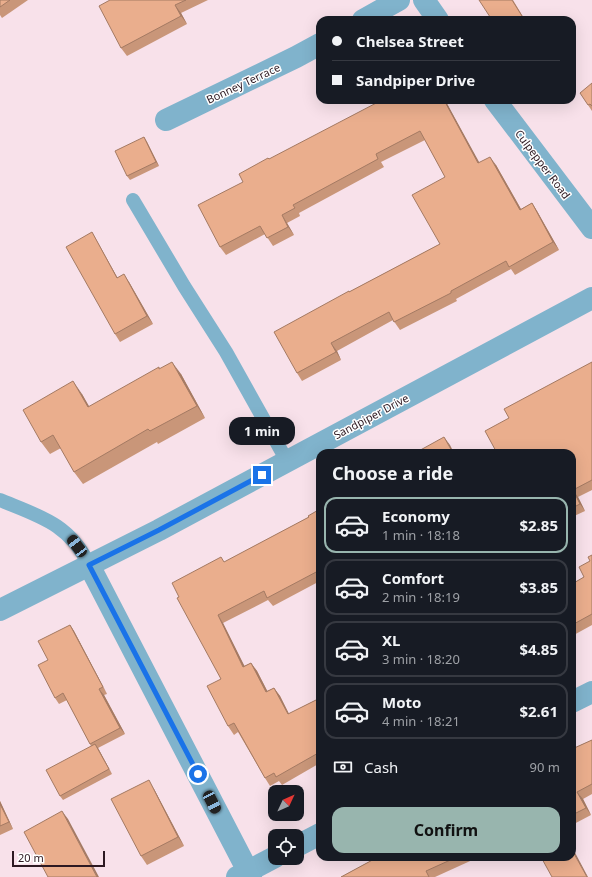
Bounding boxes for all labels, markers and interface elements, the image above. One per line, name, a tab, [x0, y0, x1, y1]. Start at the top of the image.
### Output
text: Chelsea Street	[356, 31, 464, 51]
street label: Bonney Terrace	[204, 59, 282, 107]
text: Sandpiper Drive	[356, 70, 475, 90]
street label: Culpepper Road	[512, 126, 574, 202]
street label: Sandpiper Drive	[331, 390, 411, 442]
callout: 1 min	[229, 417, 295, 445]
text: 1 min	[244, 422, 280, 440]
text: Choose a ride	[332, 461, 453, 485]
route end	[253, 466, 271, 484]
text: Economy	[382, 506, 450, 526]
icon: car	[334, 507, 370, 543]
text: $2.85	[519, 515, 558, 535]
text: 1 min · 18:18	[382, 526, 460, 544]
car	[65, 533, 89, 559]
text: Comfort	[382, 568, 444, 588]
icon: car	[334, 569, 370, 605]
text: $3.85	[519, 577, 558, 597]
text: 2 min · 18:19	[382, 588, 460, 606]
text: XL	[382, 630, 400, 650]
icon: car	[334, 631, 370, 667]
text: $4.85	[519, 639, 558, 659]
text: 3 min · 18:20	[382, 650, 460, 668]
text: Moto	[382, 692, 421, 712]
icon: car	[334, 693, 370, 729]
text: $2.61	[519, 701, 558, 721]
text: 4 min · 18:21	[382, 712, 460, 730]
icon: cash	[332, 756, 354, 778]
text: Cash	[364, 757, 398, 777]
text: 90 m	[530, 758, 560, 776]
route start	[189, 765, 207, 783]
north arrow	[268, 785, 304, 821]
map controls	[268, 785, 304, 865]
car	[201, 789, 223, 815]
button: Confirm	[332, 807, 560, 853]
button: locate	[268, 829, 304, 865]
scale bar	[12, 849, 105, 868]
text: 20 m	[18, 850, 44, 865]

